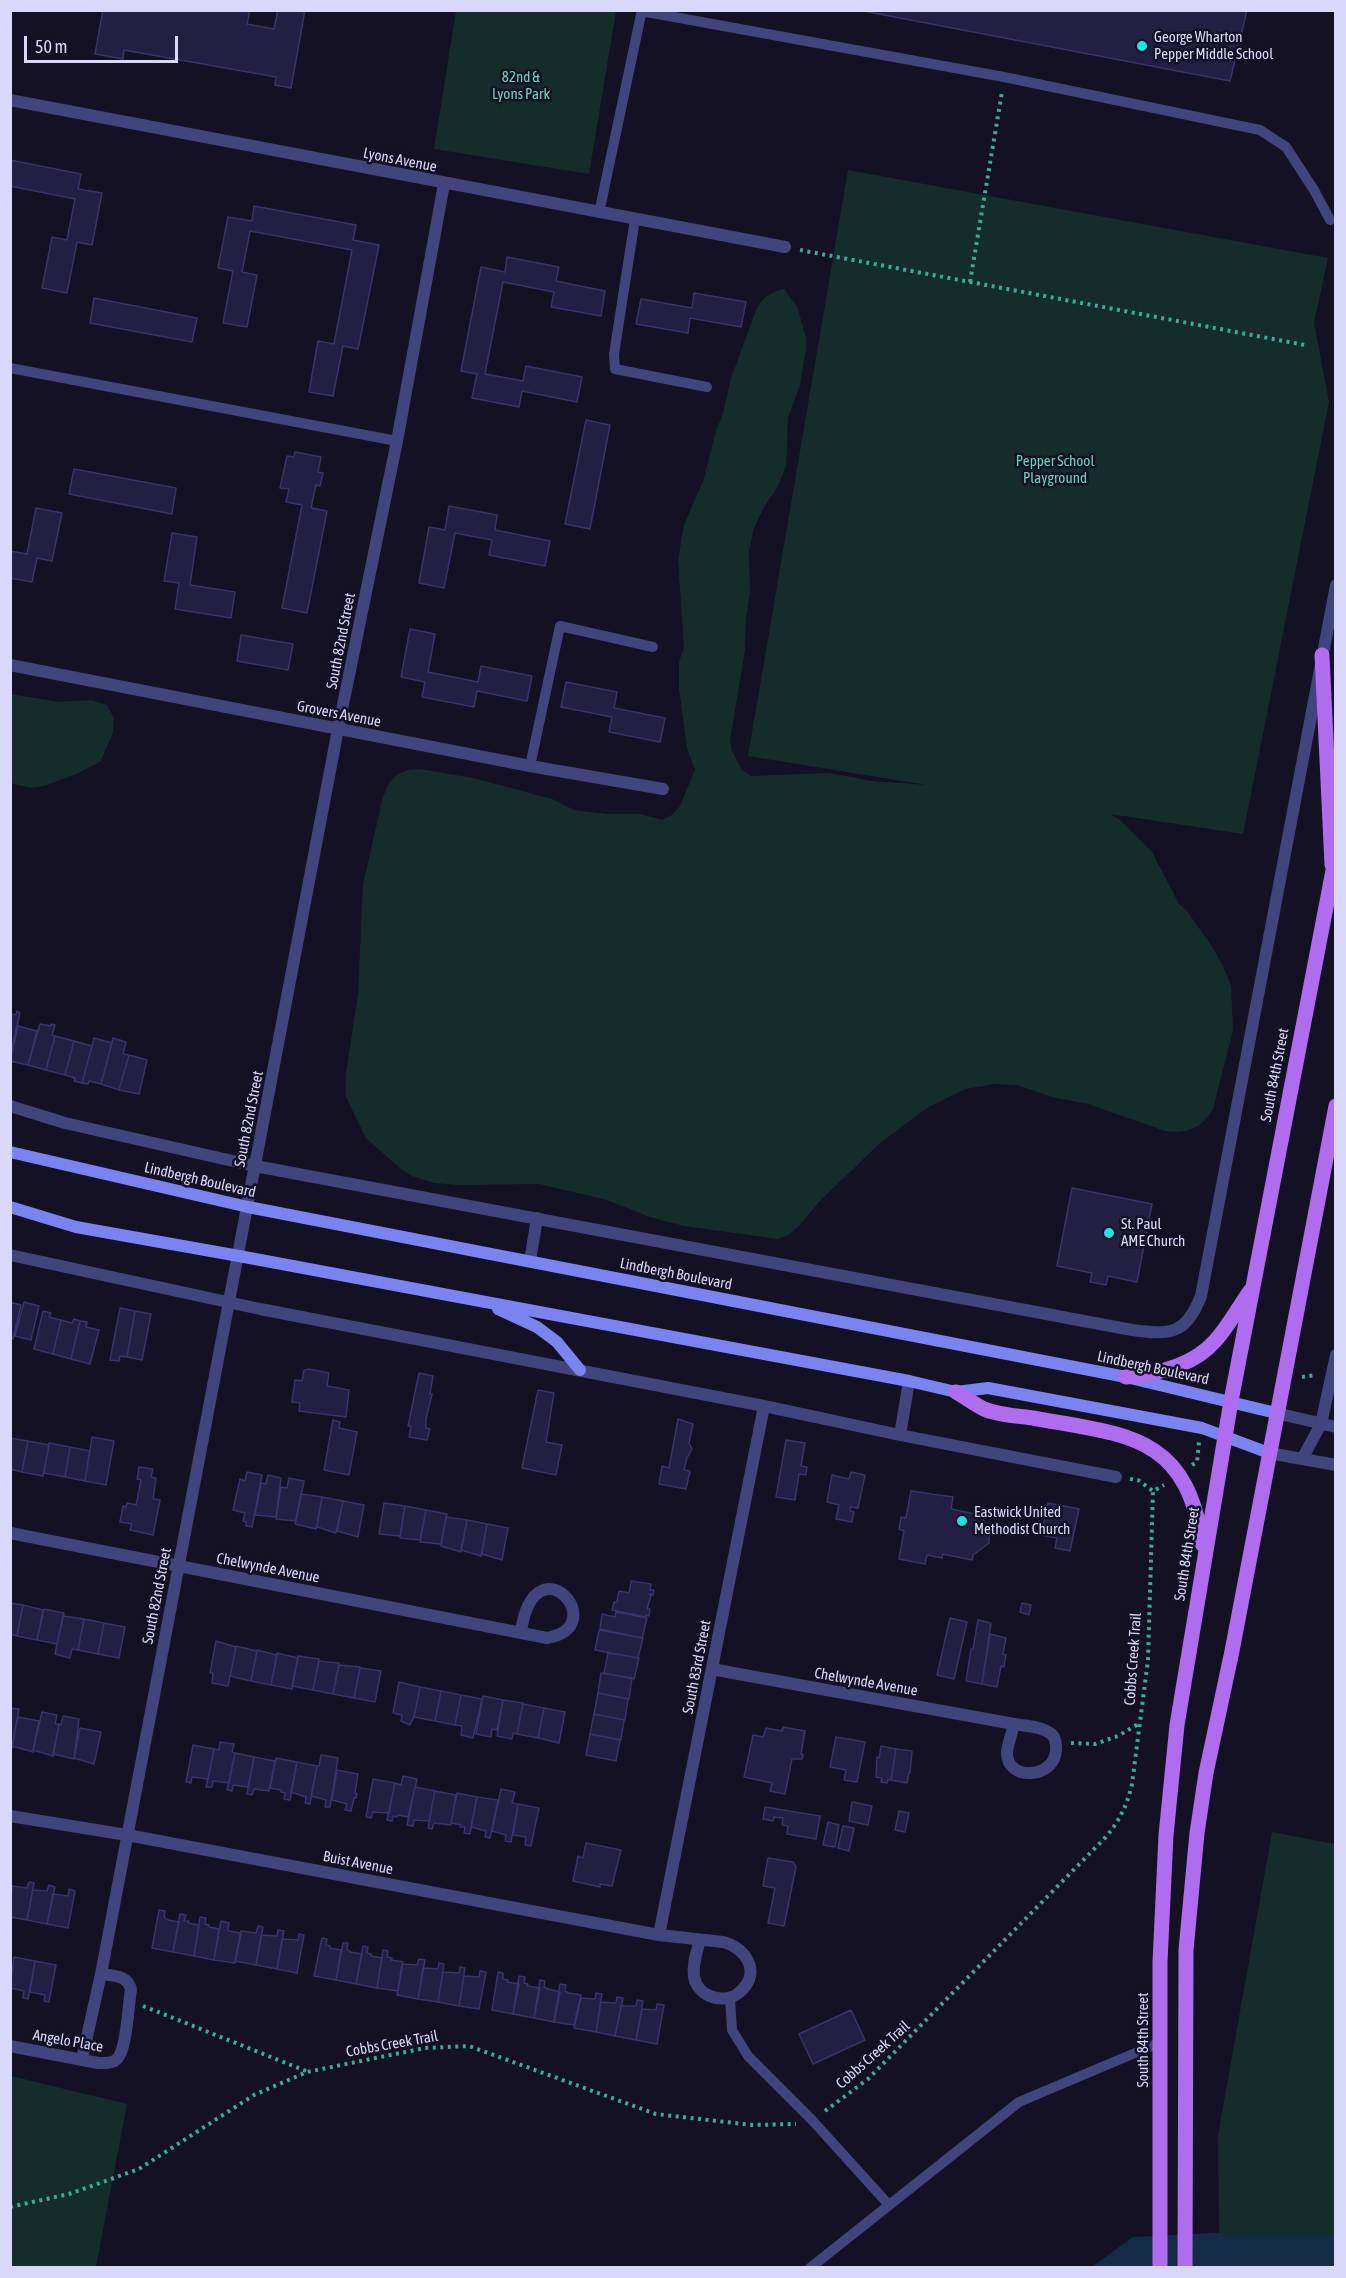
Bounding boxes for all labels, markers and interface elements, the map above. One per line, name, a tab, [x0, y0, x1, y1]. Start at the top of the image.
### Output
scale bar	[27, 24, 182, 62]
place label: George Wharton Pepper Middle School	[1154, 28, 1273, 63]
text: 50 m	[35, 36, 67, 57]
marker: George Wharton Pepper Middle School	[1135, 39, 1149, 53]
park label: 82nd & Lyons Park	[492, 68, 550, 103]
street label: Lyons Avenue	[362, 144, 438, 176]
park label: Pepper School Playground	[1016, 452, 1094, 487]
street label: South 82nd Street	[323, 591, 359, 691]
street label: Grovers Avenue	[295, 697, 383, 731]
street label: South 84th Street	[1257, 1027, 1293, 1123]
street label: South 82nd Street	[231, 1069, 267, 1169]
street label: Lindbergh Boulevard	[143, 1158, 257, 1202]
place label: St. Paul AME Church	[1121, 1215, 1185, 1250]
marker: St. Paul AME Church	[1102, 1226, 1116, 1240]
street label: Lindbergh Boulevard	[618, 1254, 734, 1294]
street label: Lindbergh Boulevard	[1095, 1347, 1211, 1389]
place label: Eastwick United Methodist Church	[974, 1503, 1070, 1538]
street label: South 84th Street	[1171, 1506, 1203, 1602]
marker: Eastwick United Methodist Church	[955, 1514, 969, 1528]
street label: South 82nd Street	[139, 1546, 175, 1646]
street label: Chelwynde Avenue	[215, 1549, 321, 1587]
street label: Cobbs Creek Trail	[1121, 1612, 1145, 1706]
street label: South 83rd Street	[679, 1619, 715, 1715]
street label: Chelwynde Avenue	[813, 1664, 919, 1700]
street label: Buist Avenue	[321, 1847, 395, 1879]
street label: South 84th Street	[1134, 1993, 1152, 2087]
street label: Cobbs Creek Trail	[832, 2017, 914, 2093]
street label: Angelo Place	[31, 2026, 105, 2056]
street label: Cobbs Creek Trail	[345, 2027, 439, 2061]

